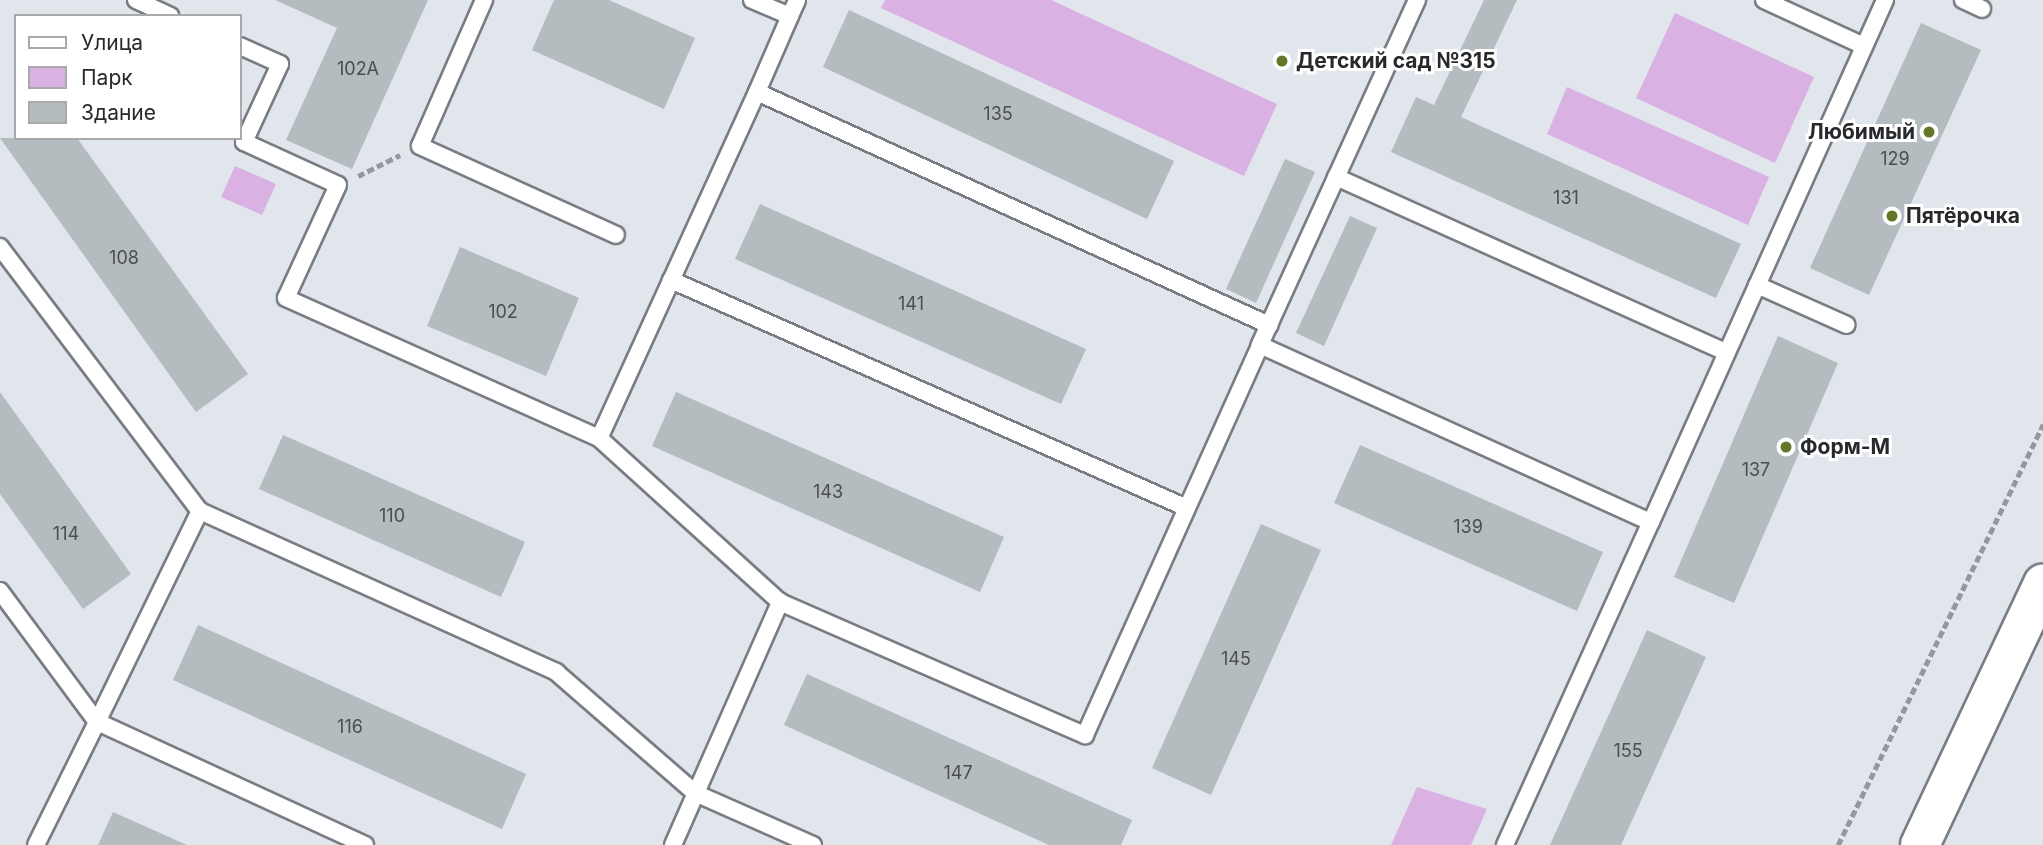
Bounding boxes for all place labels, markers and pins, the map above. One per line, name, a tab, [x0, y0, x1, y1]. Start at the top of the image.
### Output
place label: Детский сад №315	[1296, 48, 1496, 74]
marker: Детский сад №315	[1274, 53, 1290, 69]
place label: Любимый	[1808, 119, 1915, 145]
marker: Любимый	[1921, 124, 1937, 140]
place label: Пятёрочка	[1906, 203, 2020, 229]
marker: Пятёрочка	[1884, 208, 1900, 224]
place label: Форм-М	[1800, 434, 1890, 460]
marker: Форм-М	[1778, 439, 1794, 455]

